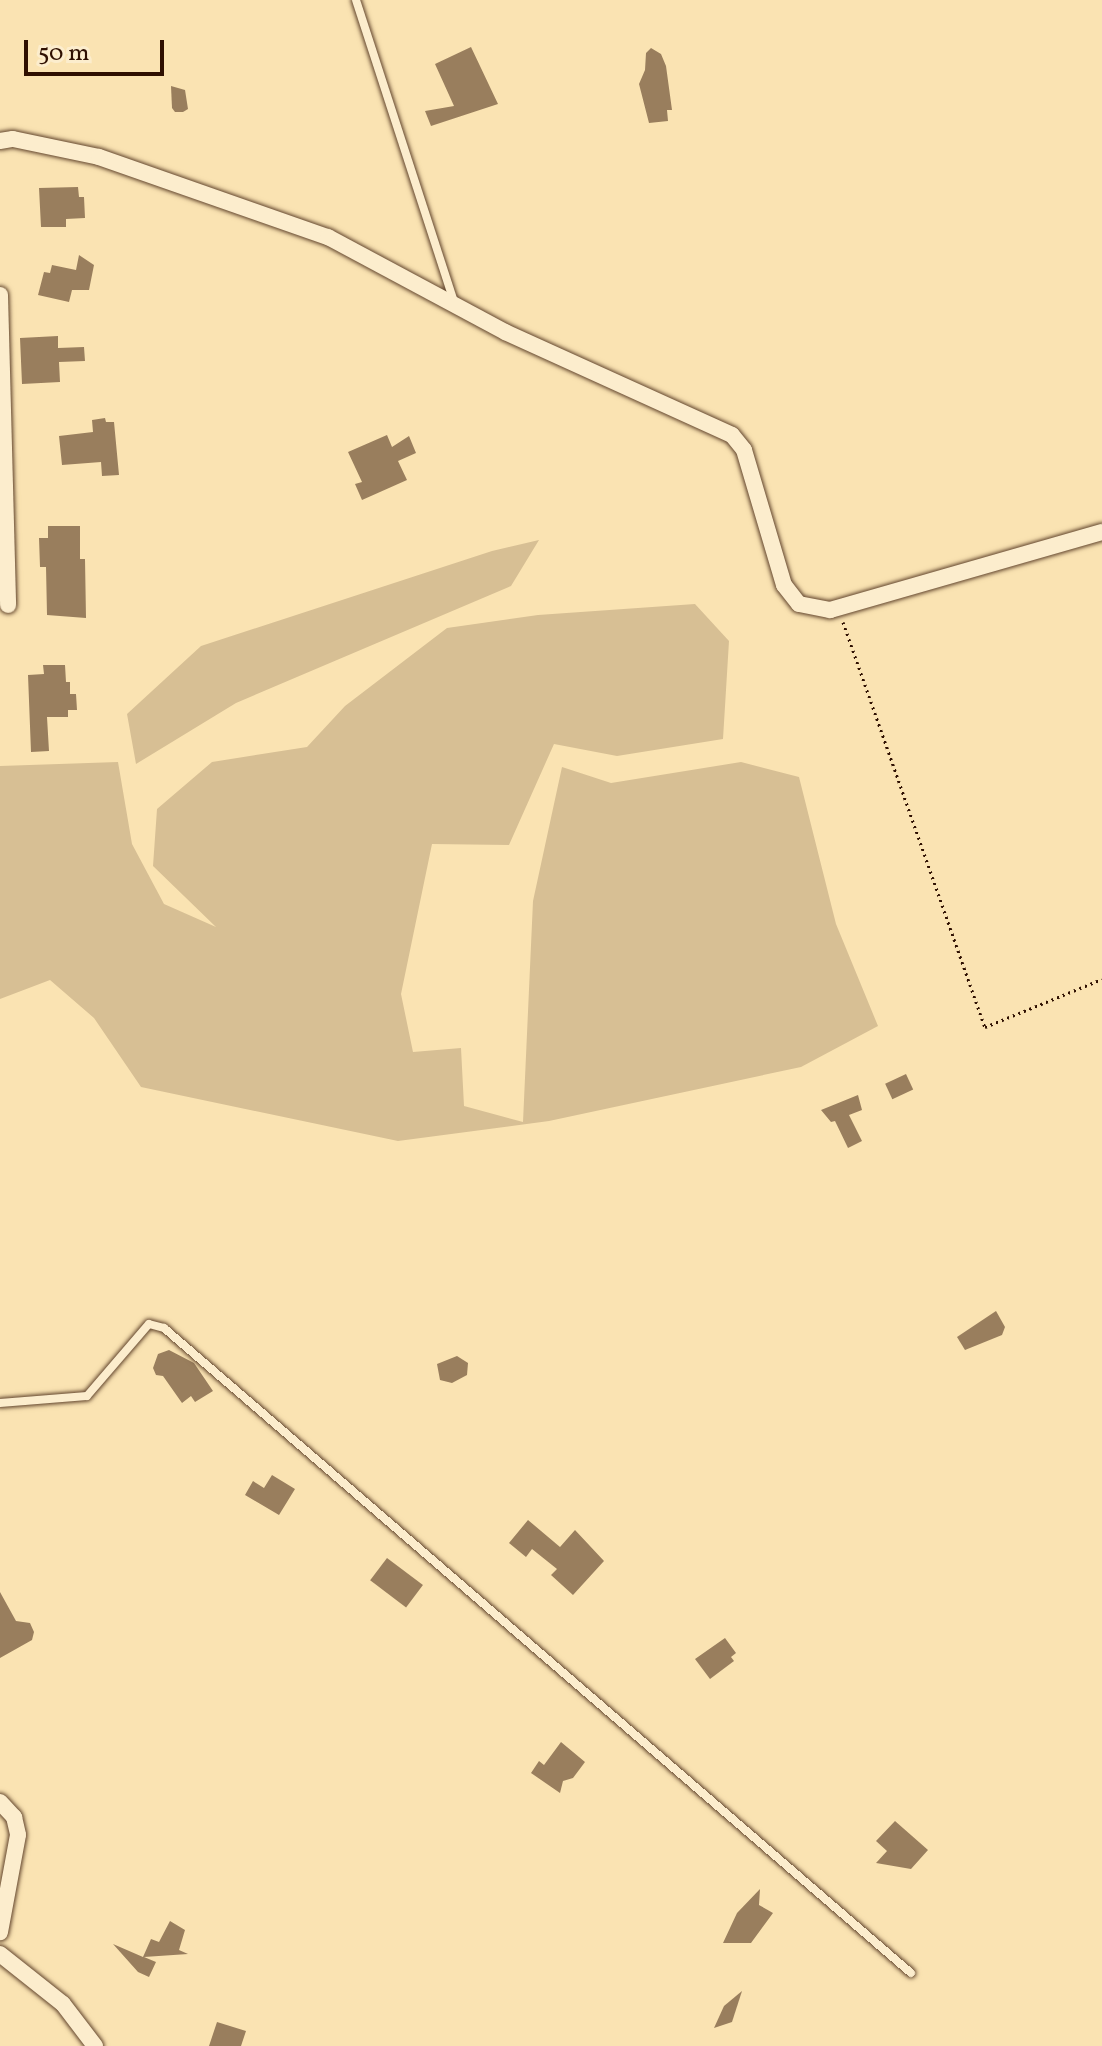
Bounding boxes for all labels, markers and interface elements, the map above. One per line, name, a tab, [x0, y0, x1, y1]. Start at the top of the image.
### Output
scale bar	[28, 24, 168, 74]
text: 50 m	[38, 37, 90, 71]

